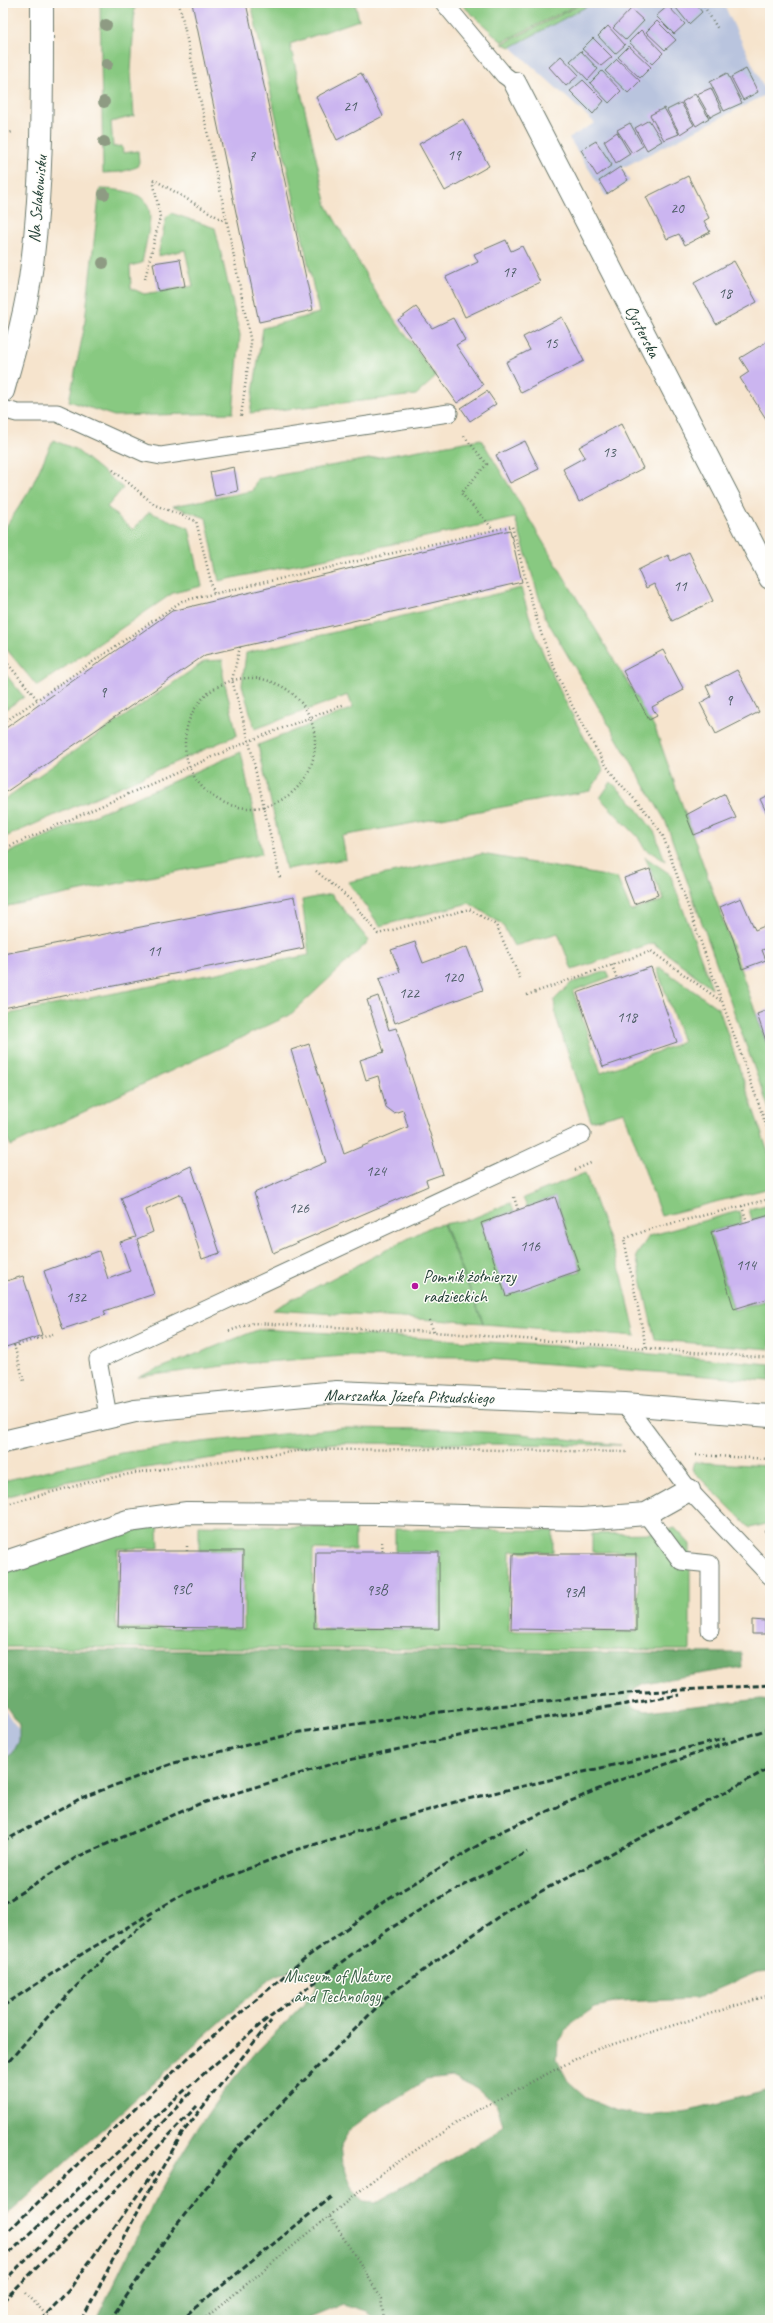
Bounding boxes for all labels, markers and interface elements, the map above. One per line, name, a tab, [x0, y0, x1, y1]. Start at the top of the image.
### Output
house number: 21	[343, 97, 358, 116]
house number: 19	[447, 146, 462, 165]
house number: 7	[249, 147, 257, 166]
street label: Na Szlakowisku	[23, 153, 52, 244]
house number: 20	[670, 199, 685, 218]
house number: 17	[502, 263, 517, 282]
house number: 18	[718, 284, 733, 303]
street label: Cysterska	[621, 302, 665, 362]
house number: 15	[544, 334, 559, 353]
house number: 13	[602, 443, 617, 462]
house number: 11	[673, 577, 688, 596]
house number: 9	[100, 683, 108, 702]
house number: 9	[726, 691, 734, 710]
house number: 11	[147, 942, 162, 961]
house number: 120	[443, 968, 464, 987]
house number: 122	[399, 984, 420, 1003]
house number: 118	[617, 1008, 638, 1027]
house number: 124	[366, 1162, 387, 1181]
house number: 126	[289, 1199, 310, 1218]
house number: 116	[520, 1237, 541, 1256]
house number: 114	[736, 1256, 757, 1275]
place label: Pomnik żołnierzy radzieckich	[423, 1266, 517, 1307]
marker: Pomnik żołnierzy radzieckich	[410, 1281, 420, 1291]
house number: 132	[66, 1288, 87, 1307]
street label: Marszałka Józefa Piłsudskiego	[324, 1385, 495, 1408]
house number: 93C	[171, 1580, 193, 1599]
house number: 93B	[366, 1581, 389, 1600]
house number: 93A	[563, 1583, 586, 1602]
park label: Museum of Nature and Technology	[284, 1966, 392, 2007]

